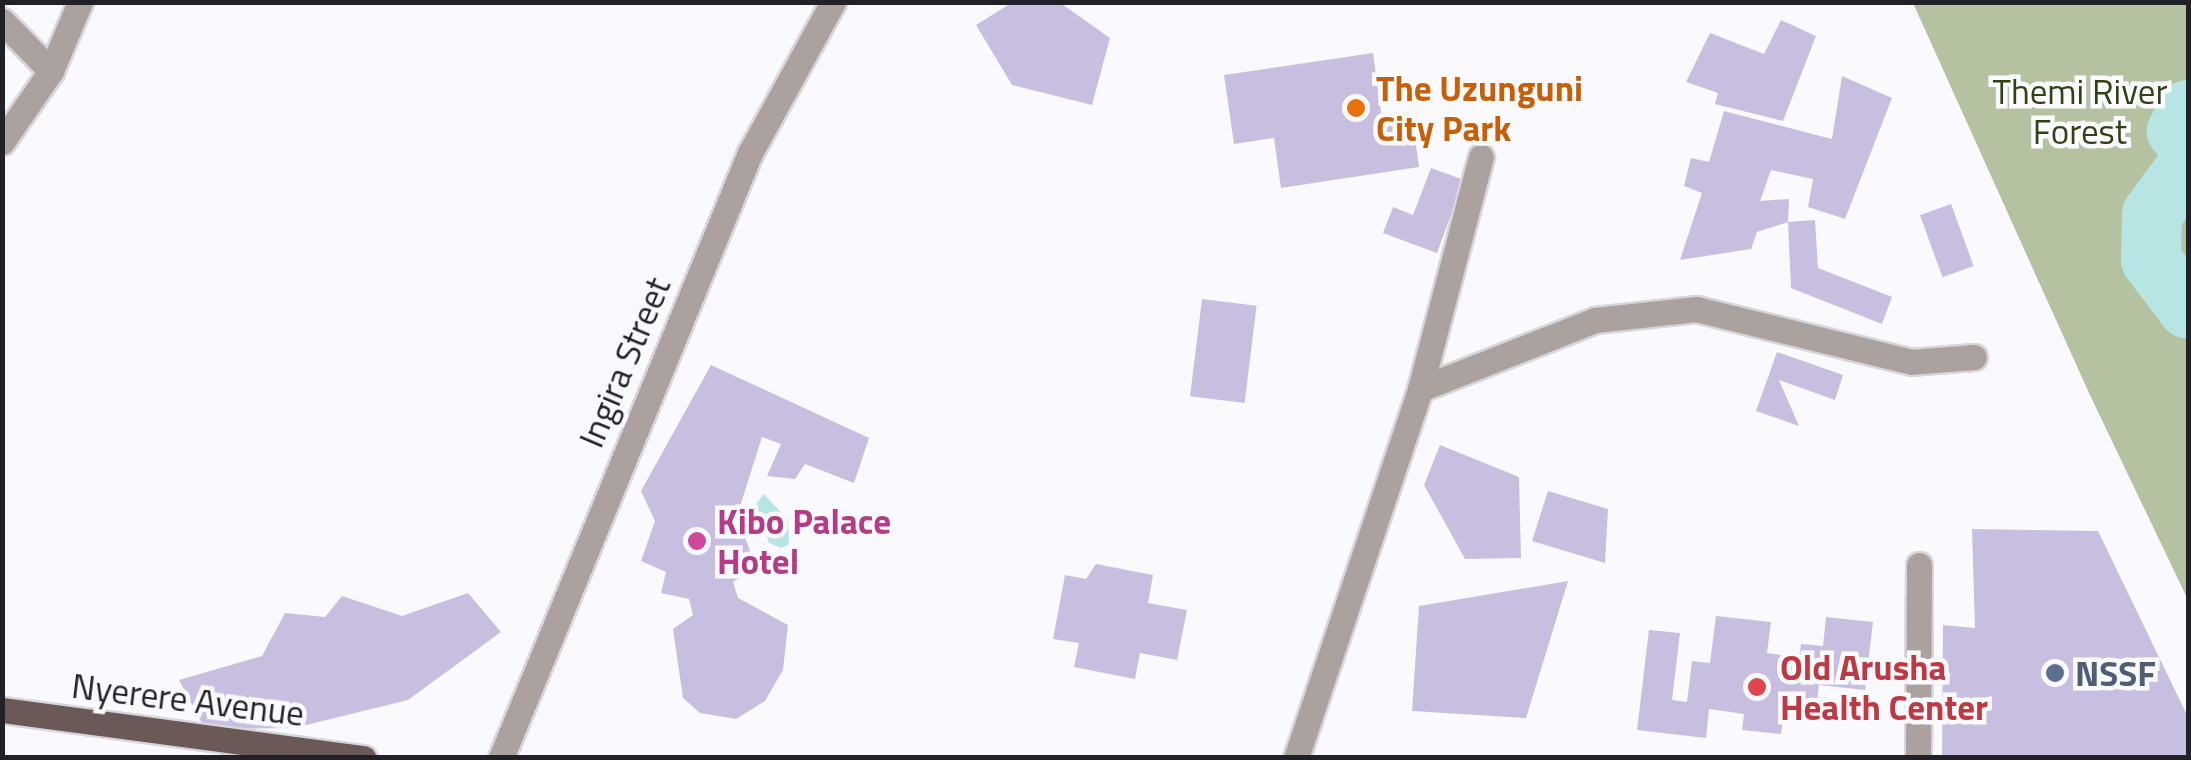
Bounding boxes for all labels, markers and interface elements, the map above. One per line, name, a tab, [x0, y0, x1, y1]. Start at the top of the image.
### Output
place label: The Uzunguni City Park	[1376, 67, 1583, 149]
park label: Themi River Forest	[1992, 70, 2168, 152]
marker: The Uzunguni City Park	[1345, 97, 1367, 119]
street label: Ingira Street	[569, 271, 679, 453]
place label: Kibo Palace Hotel	[717, 500, 891, 582]
marker: Kibo Palace Hotel	[686, 530, 708, 552]
place label: Old Arusha Health Center	[1780, 646, 1988, 728]
place label: NSSF	[2075, 652, 2156, 694]
marker: NSSF	[2044, 662, 2066, 684]
street label: Nyerere Avenue	[69, 664, 307, 734]
marker: Old Arusha Health Center	[1744, 674, 1770, 700]

